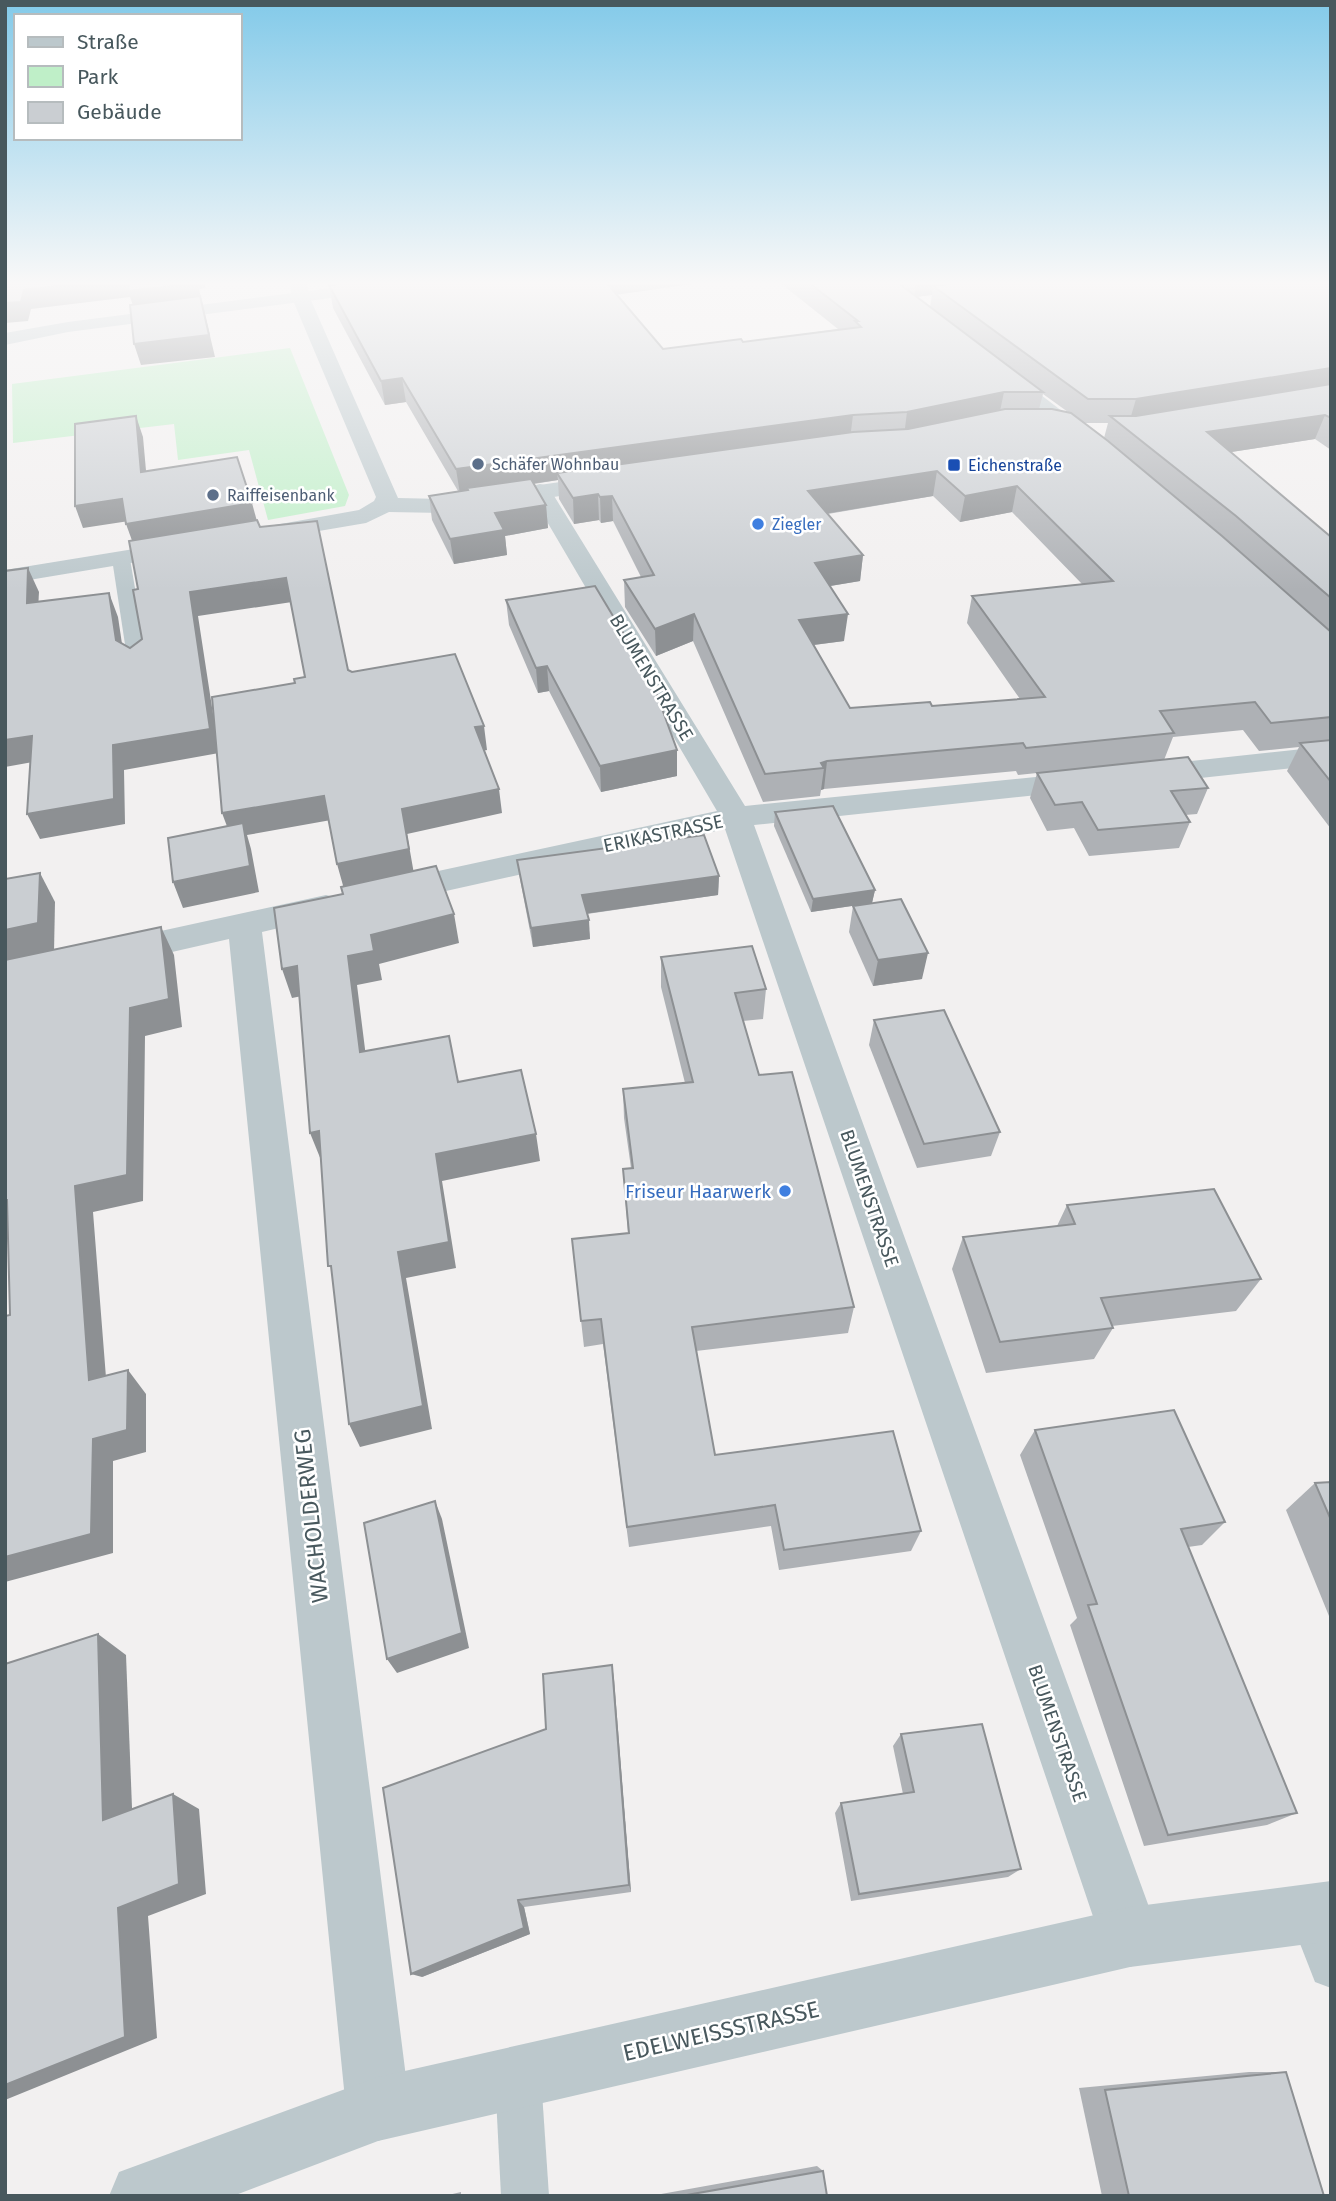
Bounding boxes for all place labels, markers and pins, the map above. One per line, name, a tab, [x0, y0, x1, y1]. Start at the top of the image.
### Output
place label: Schäfer Wohnbau	[492, 455, 619, 474]
marker: Schäfer Wohnbau	[470, 456, 486, 472]
place label: Eichenstraße	[968, 456, 1062, 475]
marker: Eichenstraße	[946, 457, 962, 473]
place label: Raiffeisenbank	[227, 486, 336, 505]
marker: Raiffeisenbank	[205, 487, 221, 503]
place label: Ziegler	[772, 515, 822, 534]
marker: Ziegler	[750, 516, 766, 532]
place label: Friseur Haarwerk	[625, 1180, 771, 1203]
marker: Friseur Haarwerk	[777, 1183, 793, 1199]

